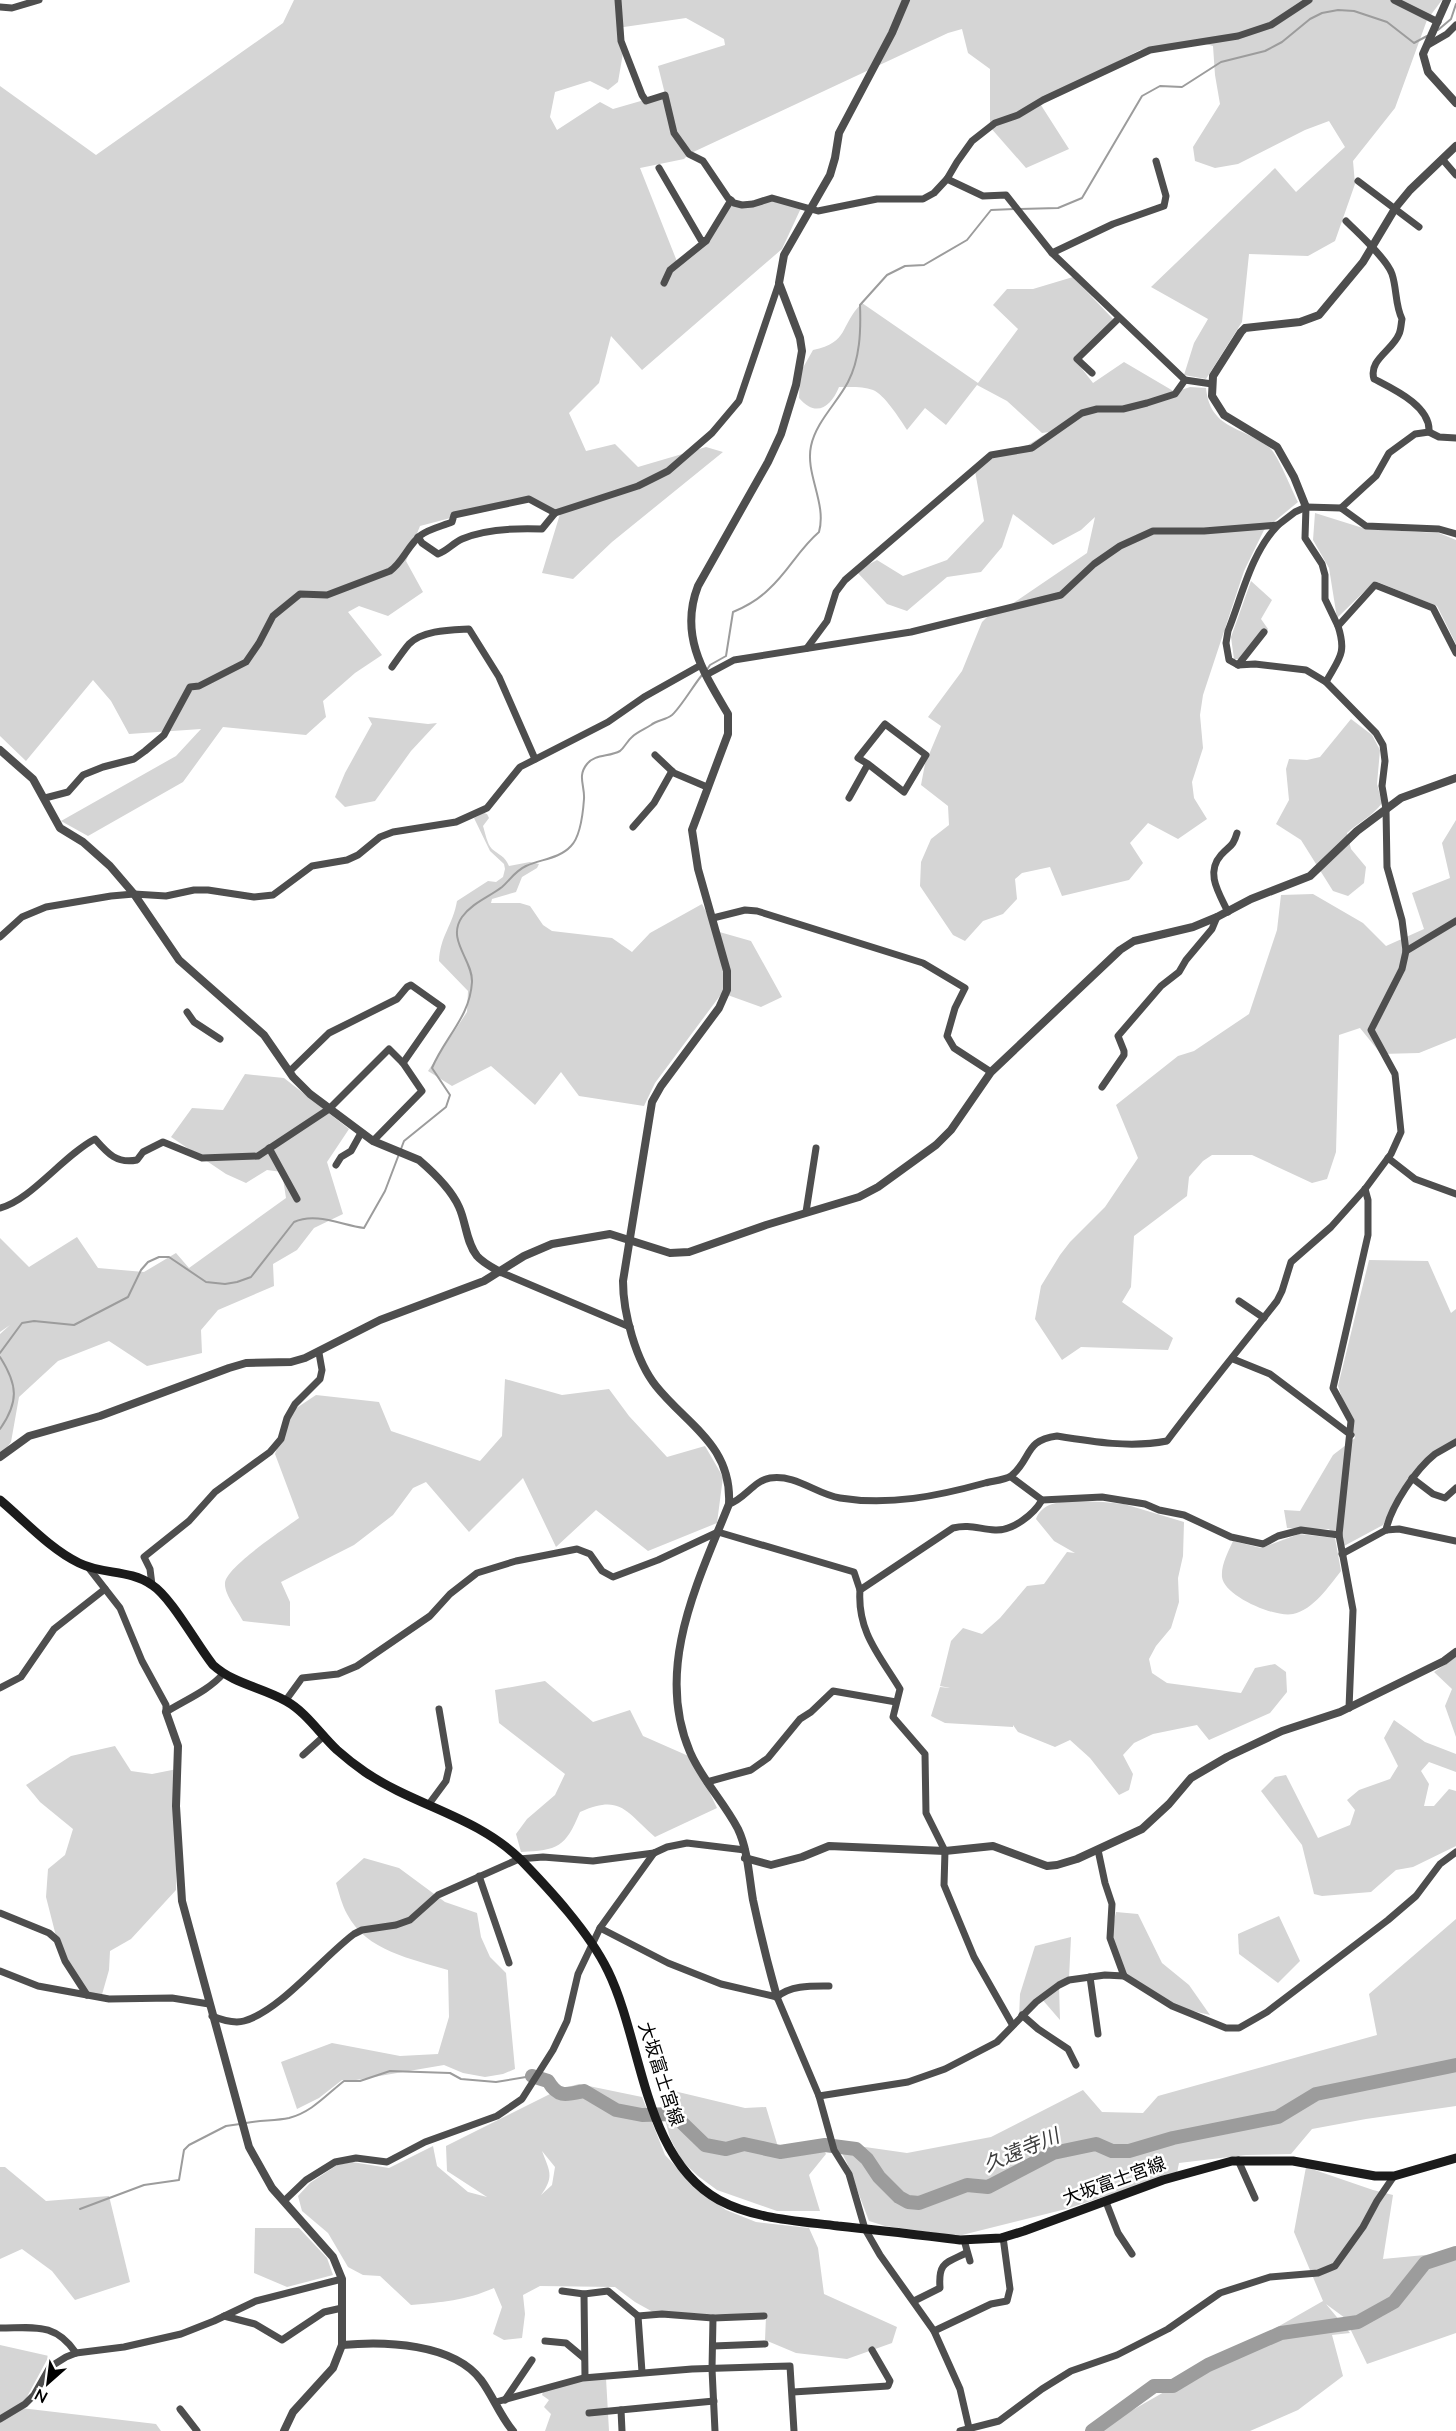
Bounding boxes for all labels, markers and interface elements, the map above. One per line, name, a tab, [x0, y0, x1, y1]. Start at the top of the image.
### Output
street label: 大坂富士宮線	[633, 2019, 689, 2129]
water label: 久遠寺川	[979, 2122, 1065, 2179]
street label: 大坂富士宮線	[1059, 2151, 1169, 2211]
north arrow	[18, 2353, 78, 2413]
text: N	[31, 2383, 52, 2408]

